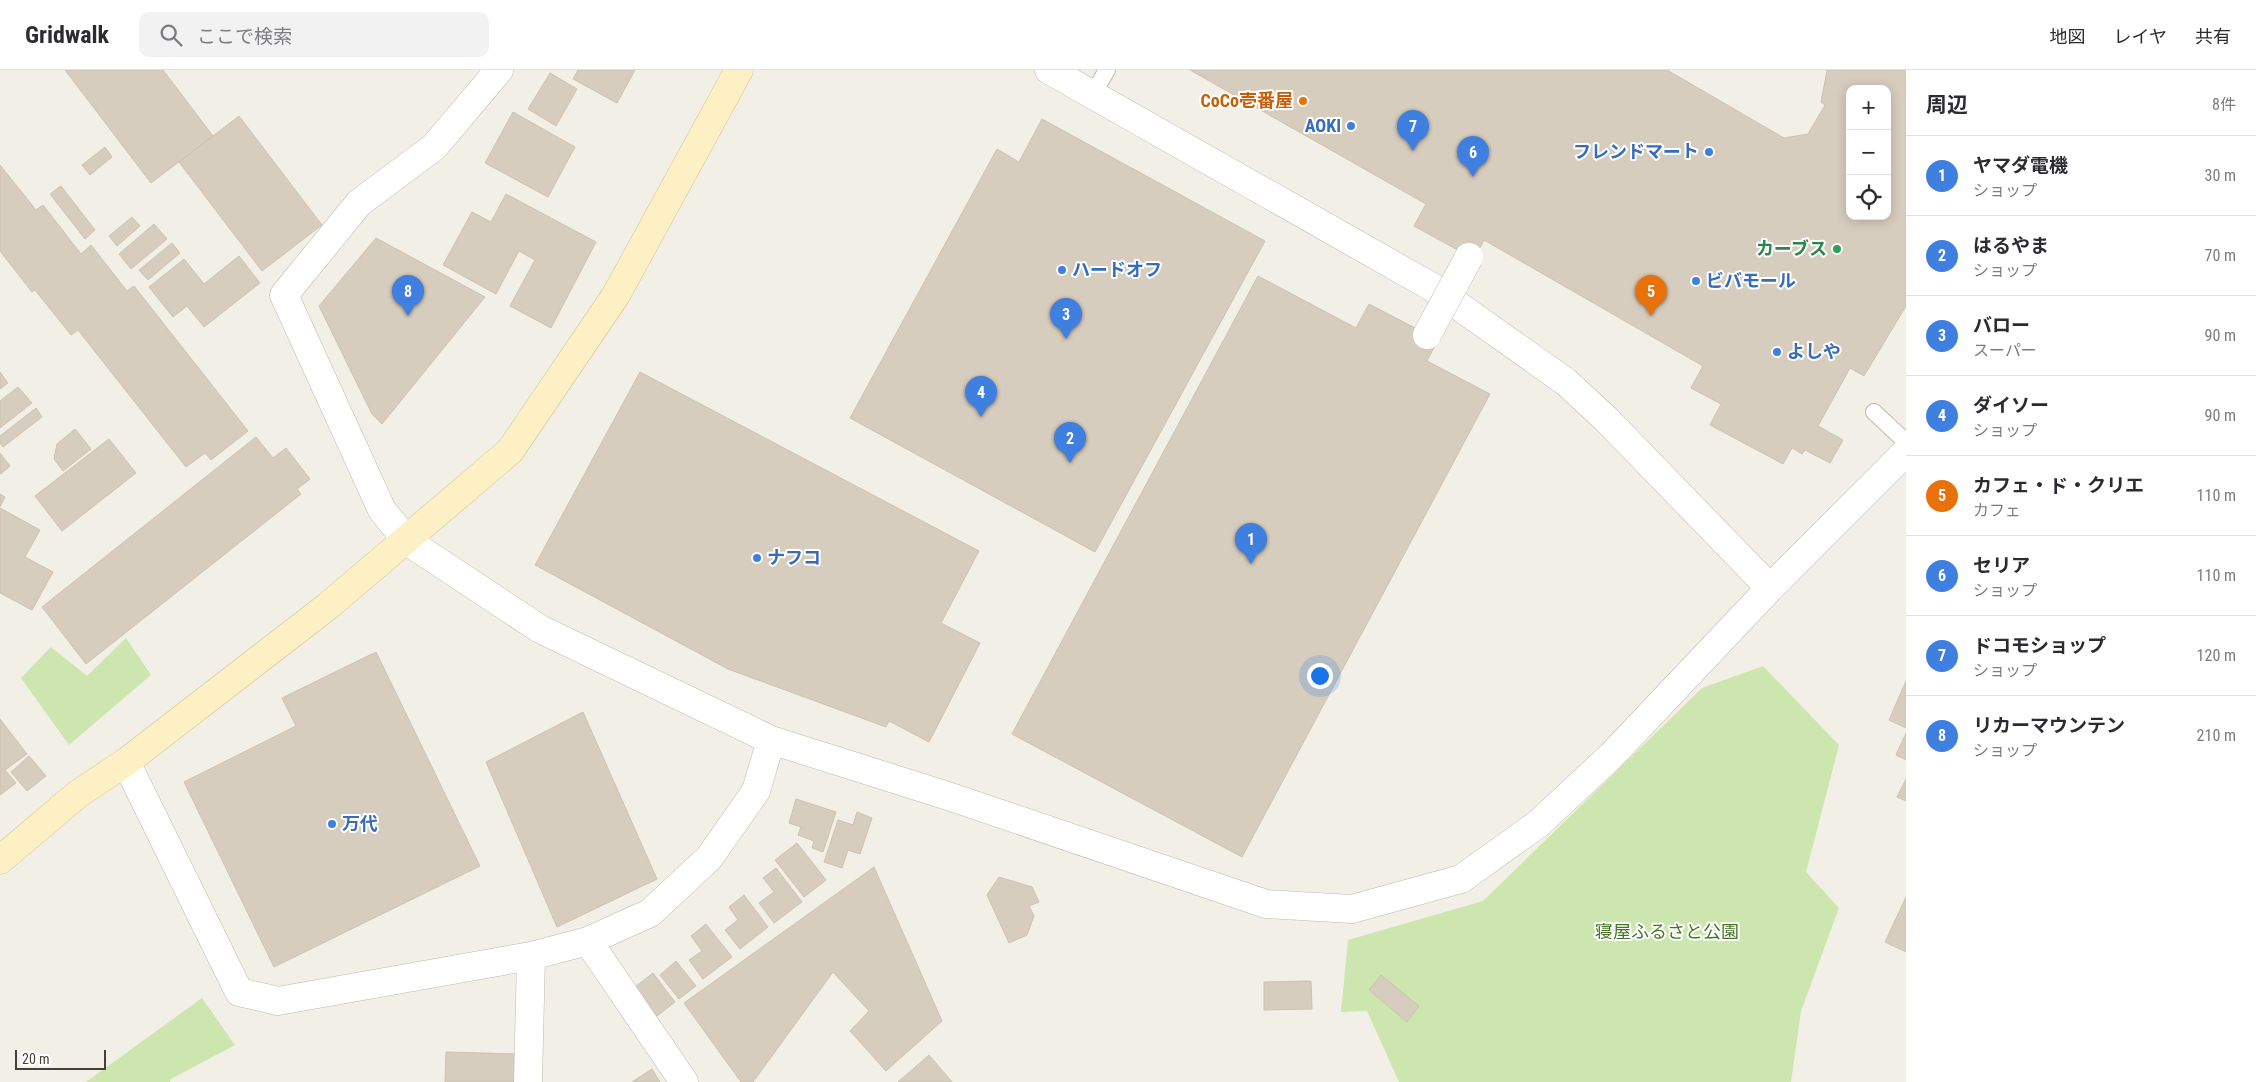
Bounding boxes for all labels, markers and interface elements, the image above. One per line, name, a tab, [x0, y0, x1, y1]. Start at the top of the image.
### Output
search box	[139, 12, 489, 57]
text: Gridwalk	[25, 21, 109, 49]
icon: search	[157, 21, 185, 49]
text: ここで検索	[197, 25, 292, 48]
text: 地図	[2050, 26, 2086, 47]
text: レイヤ	[2114, 26, 2167, 47]
text: 共有	[2195, 26, 2231, 47]
map controls	[1846, 85, 1891, 220]
button: +	[1846, 85, 1891, 130]
place label: CoCo壱番屋	[1201, 90, 1293, 111]
text: 周辺	[1926, 93, 1968, 117]
marker: CoCo壱番屋	[1297, 95, 1309, 107]
text: 8件	[2212, 95, 2236, 114]
pin: 7	[1397, 110, 1429, 151]
place label: AOKI	[1305, 115, 1341, 136]
marker: AOKI	[1345, 120, 1357, 132]
button: −	[1846, 130, 1891, 175]
pin: 6	[1457, 136, 1489, 177]
place label: フレンドマート	[1573, 141, 1699, 162]
marker: フレンドマート	[1703, 146, 1715, 158]
text: ヤマダ電機	[1973, 154, 2068, 177]
text: 1	[1938, 166, 1946, 185]
text: 30 m	[2204, 166, 2236, 185]
button: locate	[1846, 175, 1891, 220]
text: ショップ	[1973, 181, 2037, 200]
text: はるやま	[1973, 234, 2049, 257]
place label: カーブス	[1756, 238, 1827, 259]
marker: カーブス	[1831, 243, 1843, 255]
text: 2	[1938, 246, 1946, 265]
text: 70 m	[2204, 246, 2236, 265]
place label: ハードオフ	[1072, 259, 1162, 280]
text: ショップ	[1973, 261, 2037, 280]
marker: ハードオフ	[1056, 264, 1068, 276]
place label: ビバモール	[1706, 270, 1796, 291]
pin: 8	[392, 275, 424, 316]
pin: 5	[1635, 275, 1667, 316]
marker: ビバモール	[1690, 275, 1702, 287]
pin: 3	[1050, 298, 1082, 339]
text: バロー	[1973, 314, 2030, 337]
text: 3	[1938, 326, 1946, 345]
text: 90 m	[2204, 326, 2236, 345]
place label: よしや	[1787, 341, 1841, 362]
text: スーパー	[1973, 341, 2037, 360]
marker: よしや	[1771, 346, 1783, 358]
pin: 4	[965, 376, 997, 417]
text: ダイソー	[1973, 394, 2049, 417]
text: 4	[1938, 406, 1946, 425]
text: 90 m	[2204, 406, 2236, 425]
text: ショップ	[1973, 421, 2037, 440]
pin: 2	[1054, 422, 1086, 463]
text: カフェ・ド・クリエ	[1973, 474, 2144, 497]
text: 5	[1938, 486, 1946, 505]
text: 110 m	[2197, 486, 2236, 505]
text: カフェ	[1973, 501, 2021, 520]
pin: 1	[1235, 523, 1267, 564]
place label: ナフコ	[767, 547, 821, 568]
marker: ナフコ	[751, 552, 763, 564]
text: セリア	[1973, 554, 2030, 577]
text: 6	[1938, 566, 1946, 585]
text: 110 m	[2197, 566, 2236, 585]
text: ショップ	[1973, 581, 2037, 600]
text: ドコモショップ	[1973, 634, 2106, 657]
text: 7	[1938, 646, 1946, 665]
text: 120 m	[2197, 646, 2236, 665]
text: ショップ	[1973, 661, 2037, 680]
your location	[1307, 663, 1333, 689]
text: リカーマウンテン	[1973, 714, 2125, 737]
text: 8	[1938, 726, 1946, 745]
text: 210 m	[2197, 726, 2236, 745]
text: ショップ	[1973, 741, 2037, 760]
place label: 万代	[342, 813, 378, 834]
marker: 万代	[326, 818, 338, 830]
park label: 寝屋ふるさと公園	[1595, 921, 1739, 942]
scale bar	[15, 1047, 106, 1070]
text: 20 m	[22, 1051, 50, 1067]

